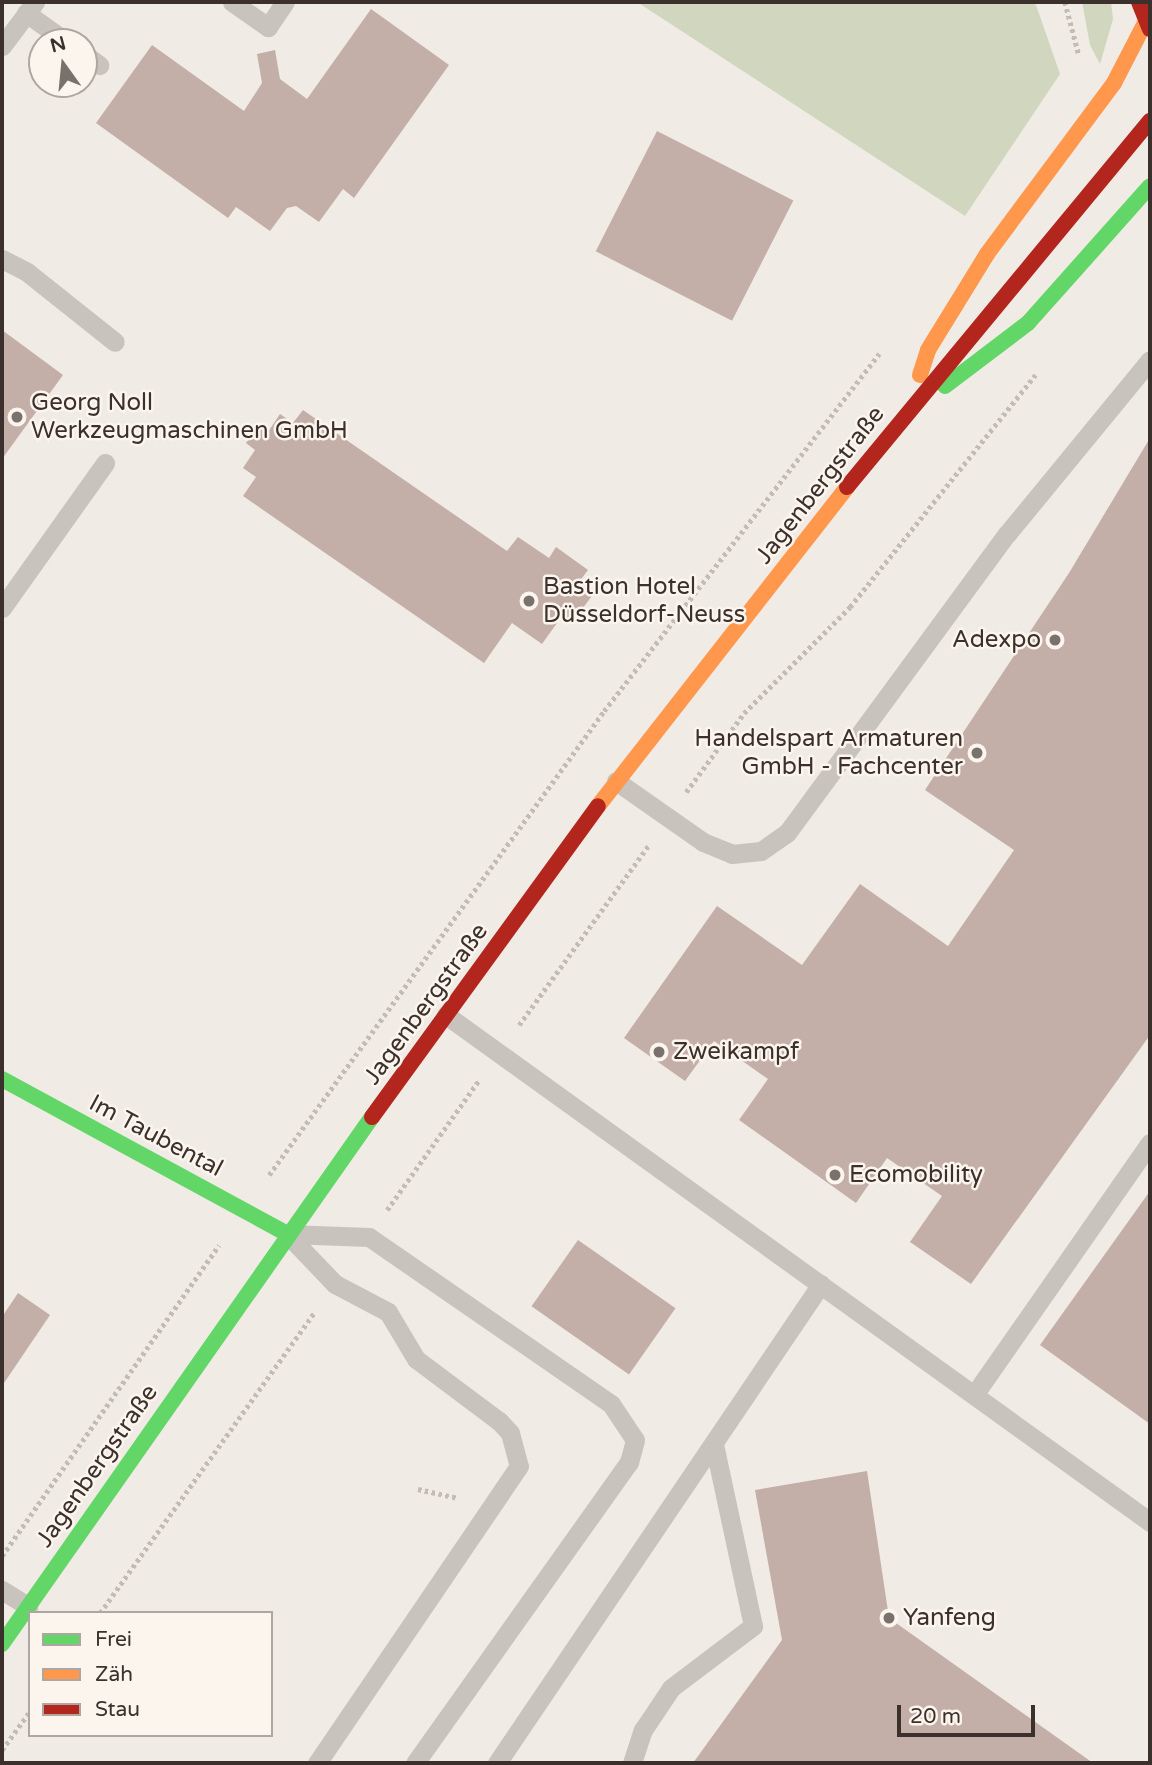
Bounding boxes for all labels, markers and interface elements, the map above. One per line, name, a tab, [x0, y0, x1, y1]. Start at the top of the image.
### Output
north arrow	[28, 28, 98, 98]
text: N	[48, 32, 68, 57]
place label: Georg Noll Werkzeugmaschinen GmbH	[31, 389, 348, 445]
street label: Jagenbergstraße	[749, 400, 891, 570]
marker: Georg Noll Werkzeugmaschinen GmbH	[9, 409, 25, 425]
place label: Bastion Hotel Düsseldorf-Neuss	[543, 573, 745, 629]
marker: Bastion Hotel Düsseldorf-Neuss	[521, 593, 537, 609]
place label: Adexpo	[952, 626, 1041, 654]
marker: Adexpo	[1047, 632, 1063, 648]
place label: Handelspart Armaturen GmbH - Fachcenter	[694, 725, 963, 781]
marker: Handelspart Armaturen GmbH - Fachcenter	[969, 745, 985, 761]
street label: Jagenbergstraße	[358, 918, 494, 1090]
place label: Zweikampf	[673, 1038, 799, 1066]
marker: Zweikampf	[651, 1044, 667, 1060]
street label: Im Taubental	[84, 1089, 228, 1183]
place label: Ecomobility	[849, 1161, 983, 1189]
marker: Ecomobility	[827, 1167, 843, 1183]
street label: Jagenbergstraße	[30, 1379, 164, 1553]
place label: Yanfeng	[903, 1604, 996, 1632]
marker: Yanfeng	[881, 1610, 897, 1626]
legend	[28, 1611, 273, 1737]
text: Frei	[95, 1627, 132, 1652]
text: Zäh	[95, 1662, 133, 1687]
scale bar	[900, 1692, 1038, 1736]
text: Stau	[95, 1697, 140, 1722]
text: 20 m	[910, 1704, 961, 1729]

